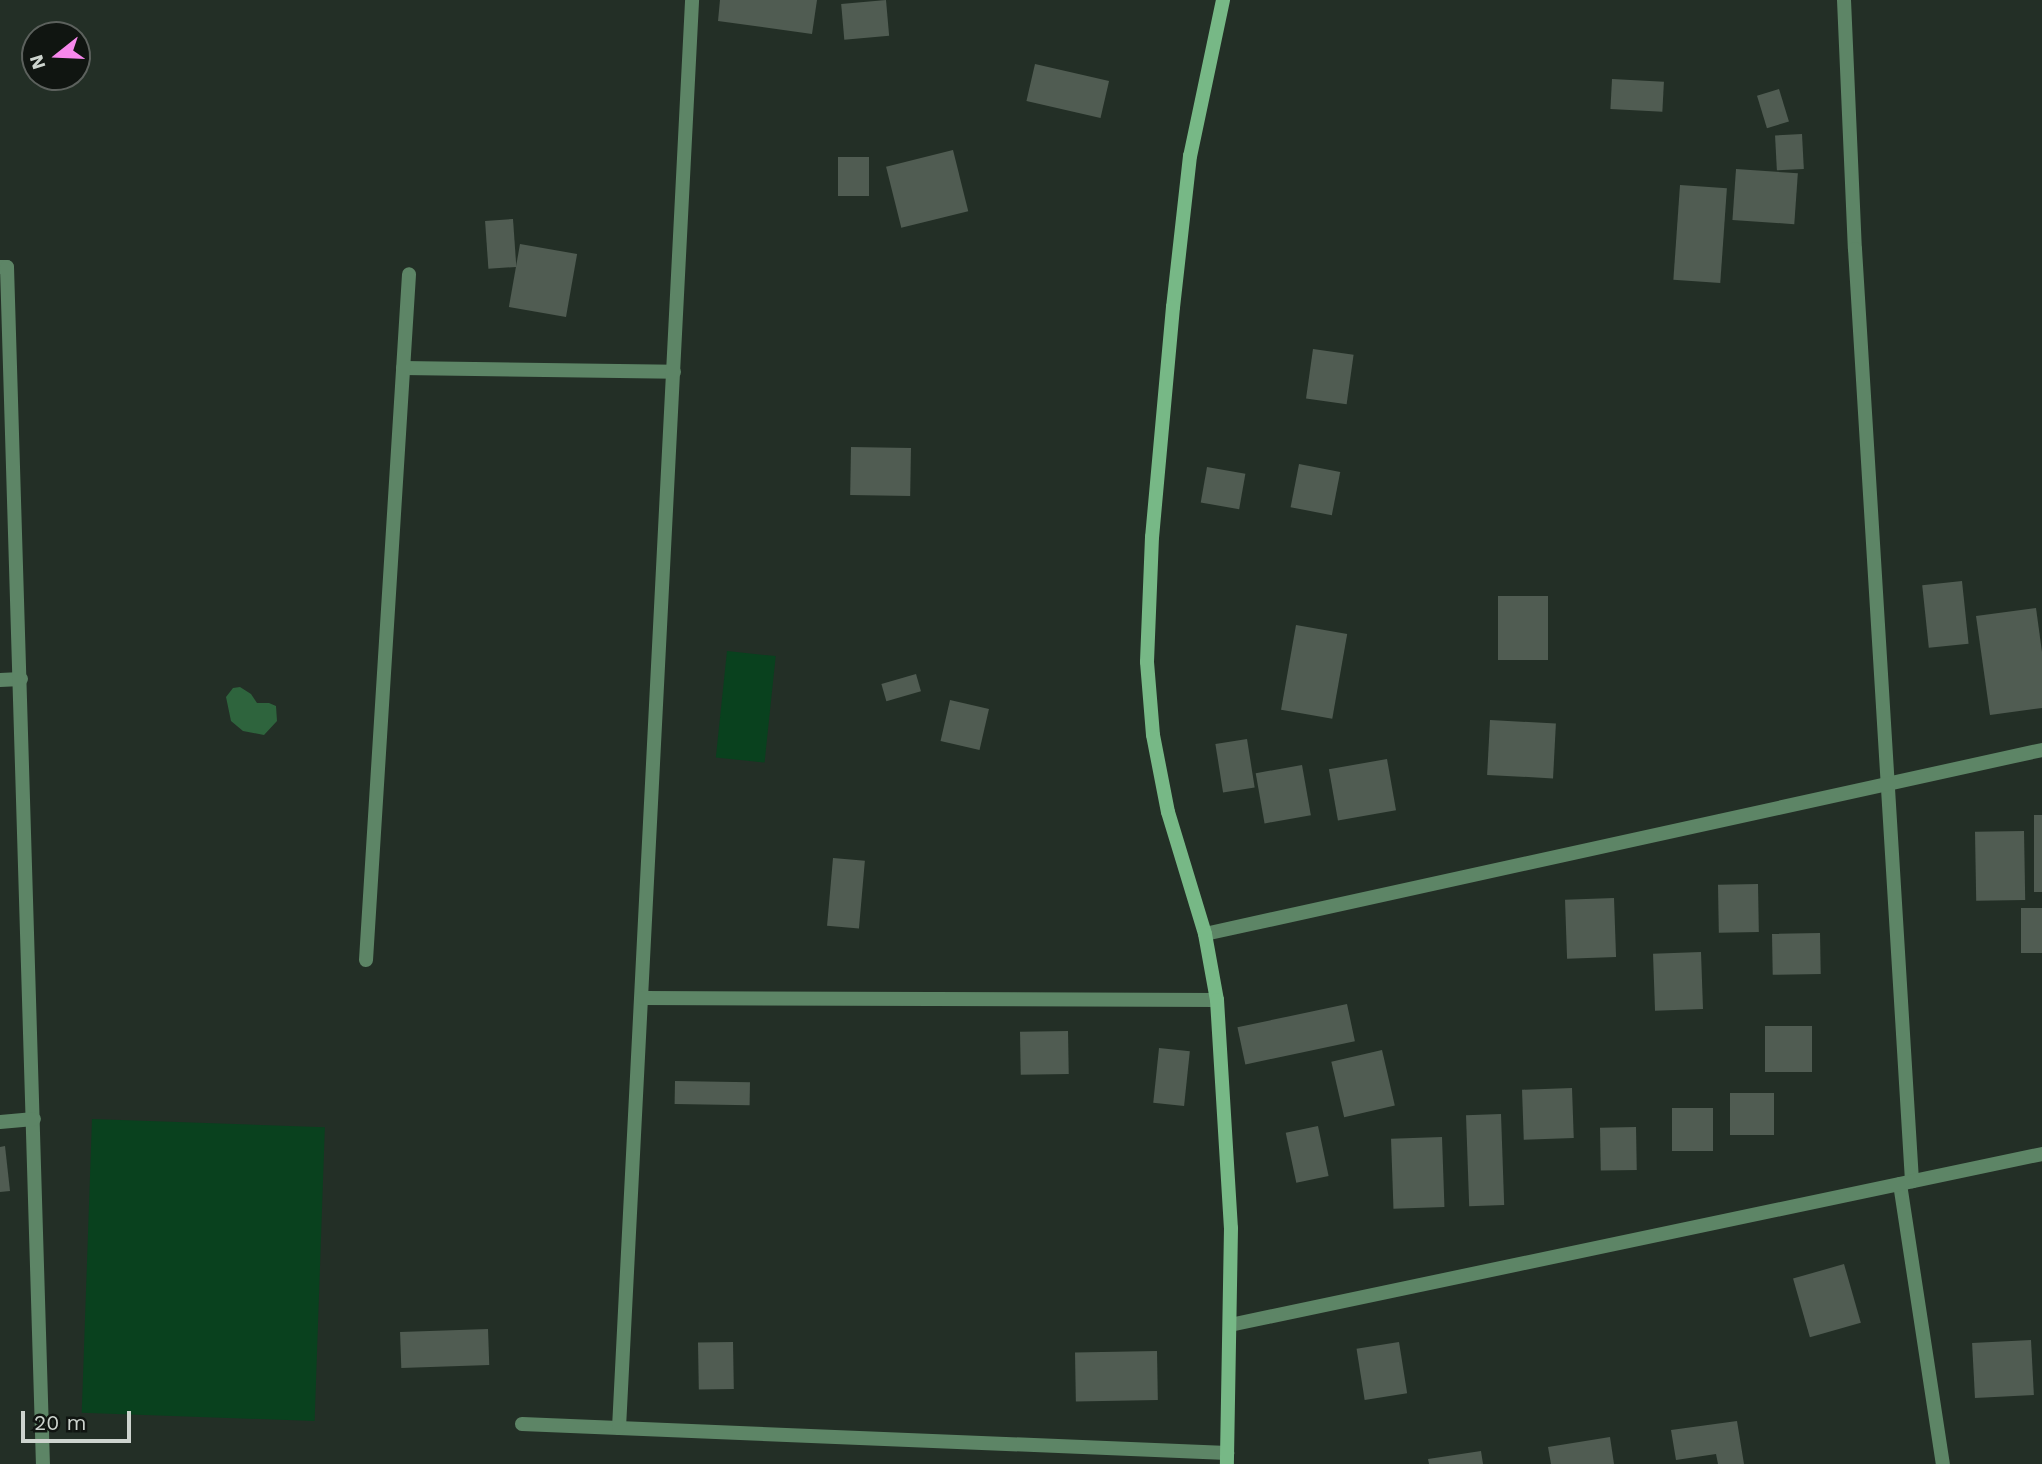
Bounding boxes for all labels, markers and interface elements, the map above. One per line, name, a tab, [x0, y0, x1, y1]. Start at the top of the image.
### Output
north arrow	[21, 21, 91, 91]
text: N	[24, 52, 51, 72]
scale bar	[24, 1398, 135, 1442]
text: 20 m	[34, 1410, 86, 1435]

